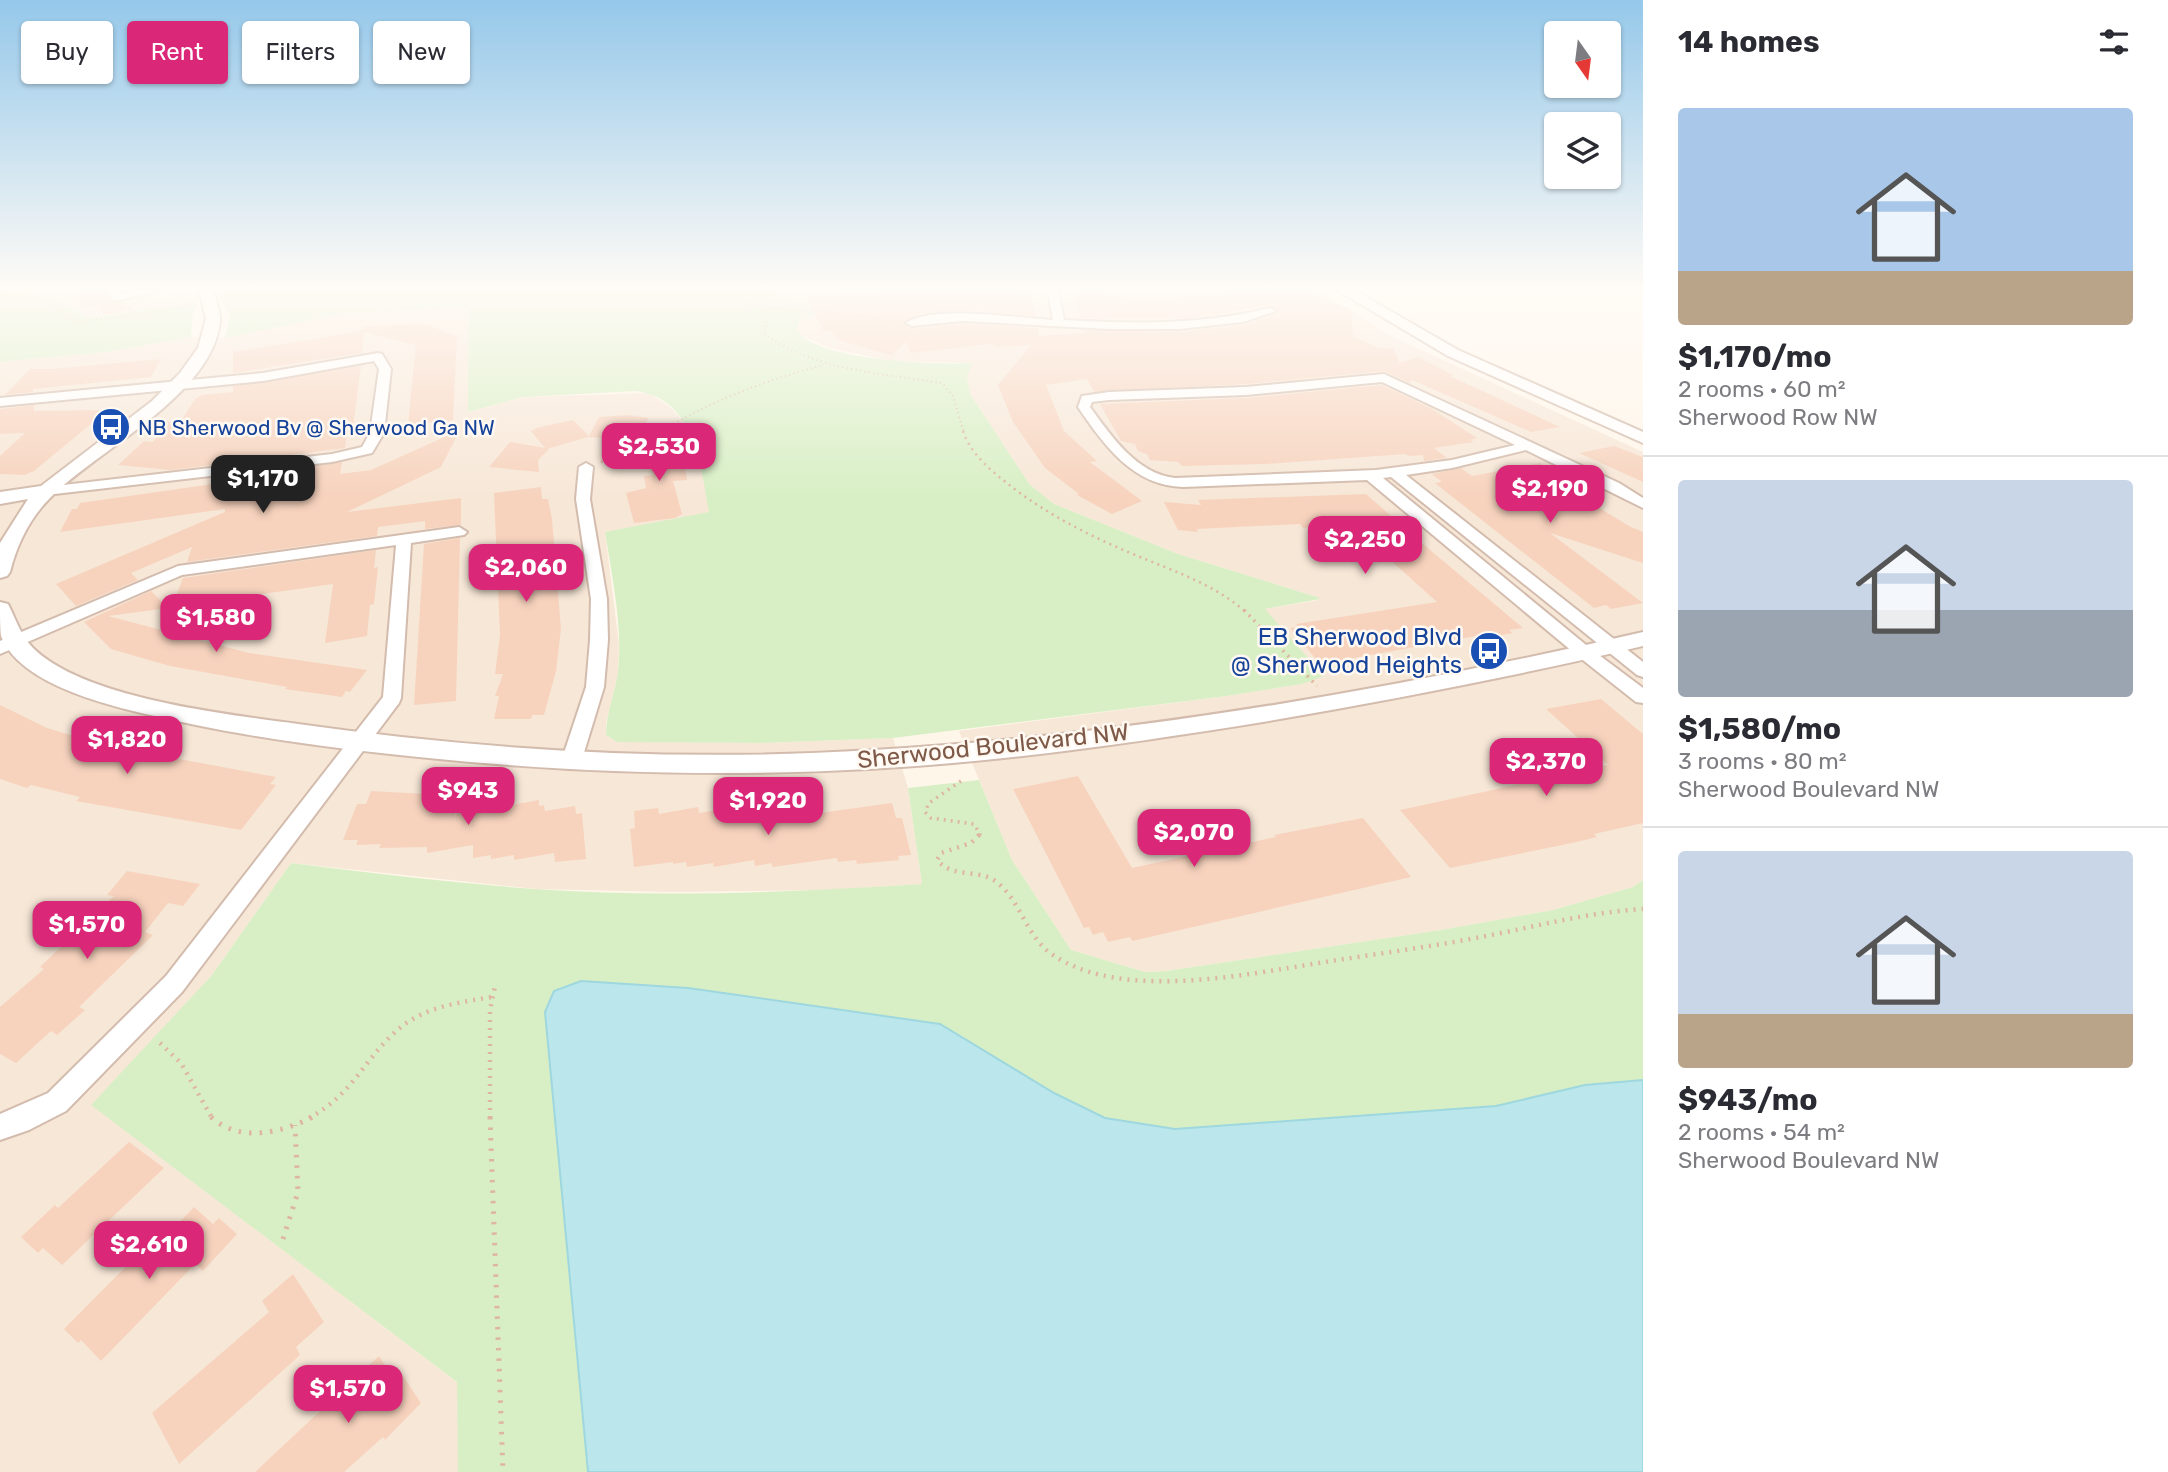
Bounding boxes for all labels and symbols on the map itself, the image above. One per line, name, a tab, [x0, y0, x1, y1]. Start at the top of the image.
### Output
north arrow	[1544, 21, 1620, 98]
bus stop icon: NB Sherwood Bv @ Sherwood Ga NW	[90, 406, 132, 448]
place label: NB Sherwood Bv @ Sherwood Ga NW	[138, 415, 495, 440]
pin: $2,530	[602, 424, 716, 483]
pin: $1,170	[206, 456, 320, 515]
pin: $2,190	[1493, 466, 1607, 525]
pin: $2,250	[1308, 516, 1422, 576]
pin: $2,060	[469, 544, 583, 604]
pin: $1,580	[159, 594, 273, 654]
place label: EB Sherwood Blvd @ Sherwood Heights	[1231, 623, 1462, 679]
bus stop icon: EB Sherwood Blvd @ Sherwood Heights	[1468, 630, 1510, 672]
pin: $1,820	[70, 716, 184, 776]
street label: Sherwood Boulevard NW	[856, 718, 1130, 774]
pin: $2,370	[1489, 738, 1603, 798]
pin: $943	[427, 768, 509, 827]
pin: $1,920	[711, 778, 825, 837]
pin: $2,070	[1137, 810, 1251, 869]
pin: $1,570	[30, 902, 144, 961]
pin: $2,610	[92, 1222, 206, 1281]
pin: $1,570	[291, 1366, 405, 1425]

